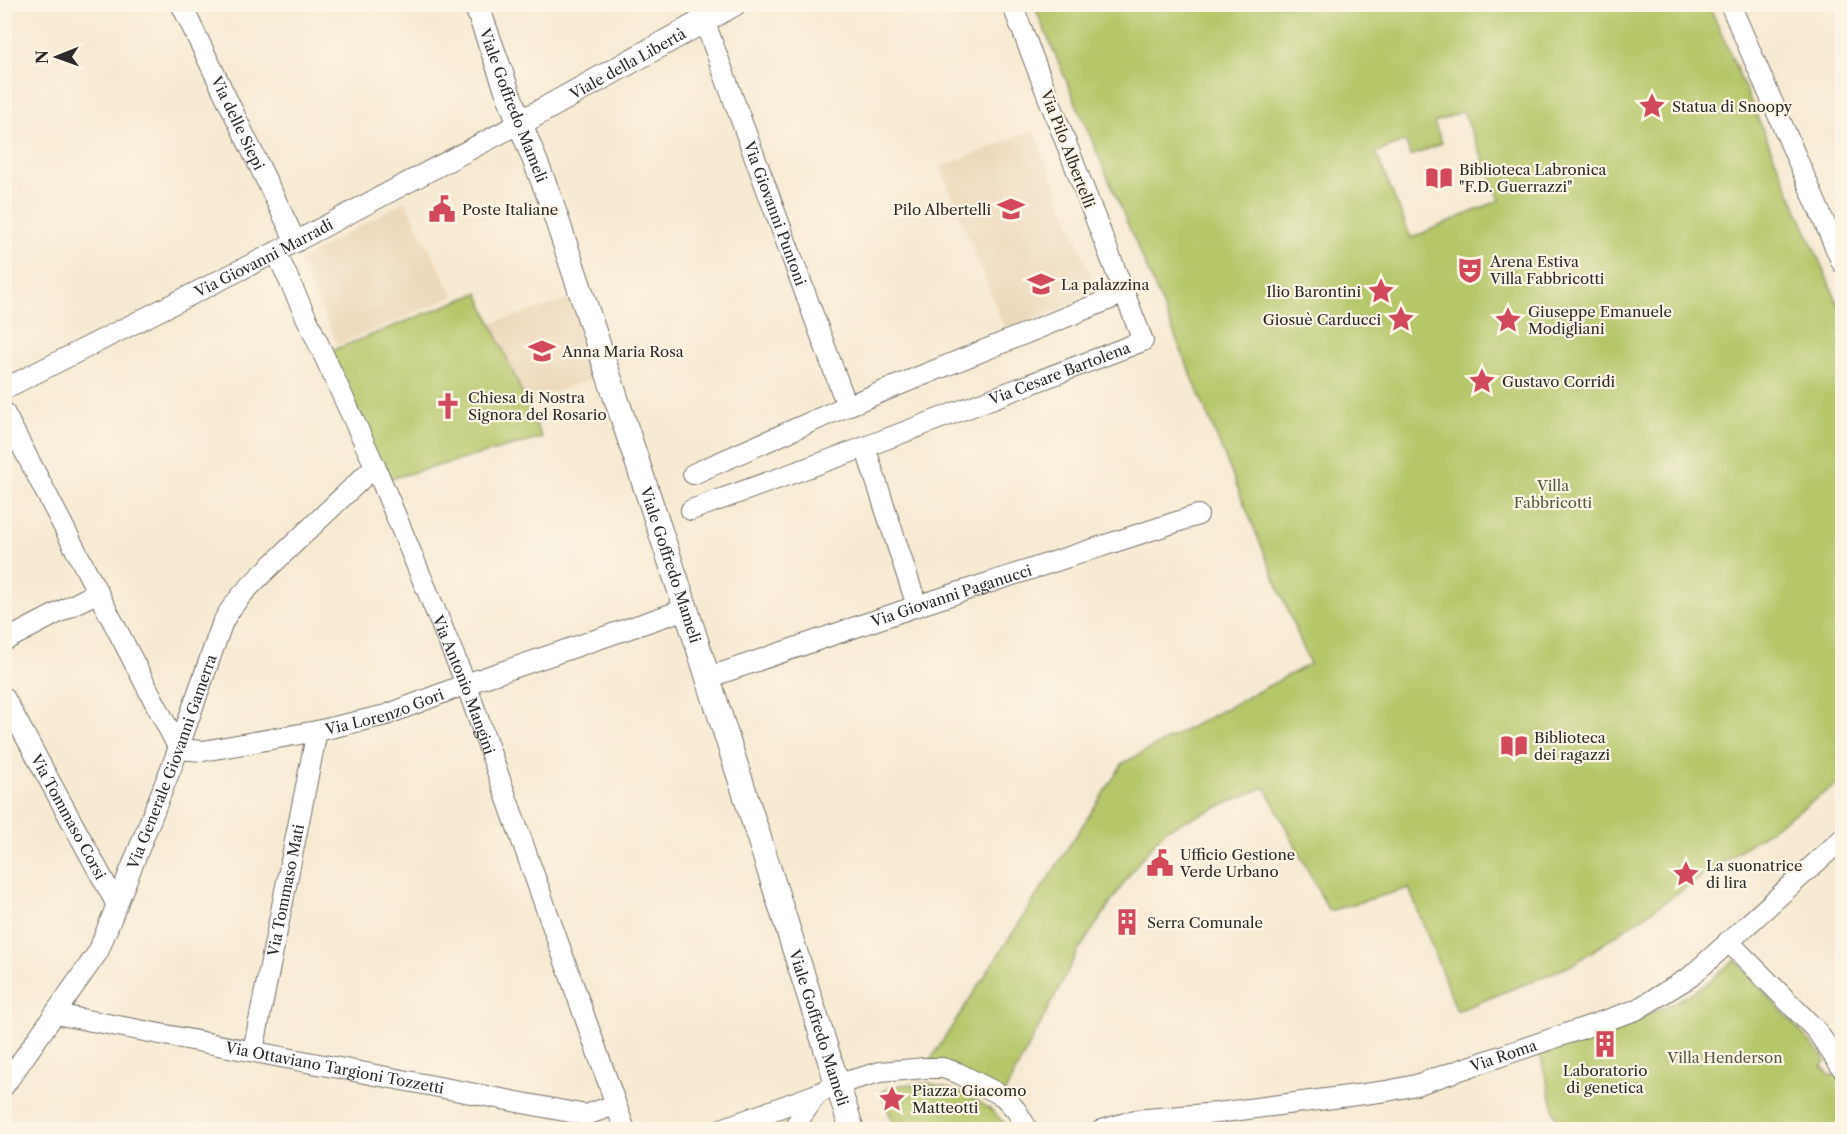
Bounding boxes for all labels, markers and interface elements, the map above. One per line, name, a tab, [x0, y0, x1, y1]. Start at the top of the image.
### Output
street label: Viale della Libertà	[565, 23, 689, 104]
street label: Viale Goffredo Mameli	[476, 25, 552, 185]
north arrow	[27, 27, 87, 87]
text: N	[32, 50, 52, 64]
street label: Via delle Siepi	[207, 72, 269, 173]
street label: Via Pilo Albertelli	[1036, 86, 1099, 211]
place icon: Statua di Snoopy	[1637, 91, 1667, 121]
place label: Statua di Snoopy	[1672, 97, 1793, 116]
street label: Via Giovanni Puntoni	[740, 137, 811, 288]
place label: Biblioteca Labronica "F.D. Guerrazzi"	[1459, 160, 1607, 196]
library icon: Biblioteca Labronica "F.D. Guerrazzi"	[1424, 163, 1454, 193]
public building icon: Poste Italiane	[427, 194, 457, 224]
school or university icon: Pilo Albertelli	[996, 194, 1026, 224]
place label: Poste Italiane	[462, 200, 558, 219]
place label: Pilo Albertelli	[893, 200, 991, 219]
street label: Via Giovanni Marradi	[191, 214, 336, 301]
place label: Arena Estiva Villa Fabbricotti	[1489, 252, 1605, 288]
theatre icon: Arena Estiva Villa Fabbricotti	[1455, 255, 1485, 285]
school or university icon: La palazzina	[1026, 269, 1056, 299]
place label: La palazzina	[1061, 275, 1150, 294]
place icon: Ilio Barontini	[1366, 276, 1396, 306]
place label: Ilio Barontini	[1266, 282, 1361, 301]
place label: Giuseppe Emanuele Modigliani	[1528, 302, 1672, 338]
place icon: Giosuè Carducci	[1386, 304, 1416, 334]
place icon: Giuseppe Emanuele Modigliani	[1493, 305, 1523, 335]
place label: Giosuè Carducci	[1263, 310, 1381, 329]
school or university icon: Anna Maria Rosa	[527, 336, 557, 366]
street label: Via Cesare Bartolena	[985, 337, 1133, 409]
place label: Anna Maria Rosa	[561, 342, 684, 361]
place icon: Gustavo Corridi	[1467, 366, 1497, 396]
place label: Gustavo Corridi	[1502, 372, 1616, 391]
place label: Chiesa di Nostra Signora del Rosario	[468, 388, 607, 424]
church icon: Chiesa di Nostra Signora del Rosario	[433, 391, 463, 421]
park label: Villa Fabbricotti	[1514, 476, 1593, 512]
street label: Viale Goffredo Mameli	[636, 483, 706, 646]
street label: Via Giovanni Paganucci	[868, 560, 1034, 631]
street label: Via Antonio Mangini	[428, 611, 500, 757]
street label: Via Generale Giovanni Gamerra	[122, 651, 220, 872]
street label: Via Lorenzo Gori	[322, 684, 447, 739]
place label: Biblioteca dei ragazzi	[1534, 728, 1610, 764]
library icon: Biblioteca dei ragazzi	[1499, 731, 1529, 761]
street label: Via Tommaso Corsi	[27, 750, 111, 883]
street label: Via Tommaso Mati	[262, 822, 308, 959]
place label: Ufficio Gestione Verde Urbano	[1179, 845, 1295, 881]
public building icon: Ufficio Gestione Verde Urbano	[1145, 848, 1175, 878]
place label: La suonatrice di lira	[1706, 856, 1802, 892]
place icon: La suonatrice di lira	[1671, 859, 1701, 889]
building icon: Serra Comunale	[1112, 907, 1142, 937]
place label: Serra Comunale	[1147, 913, 1263, 932]
street label: Viale Goffredo Mameli	[785, 946, 853, 1109]
building icon: Laboratorio di genetica	[1590, 1029, 1620, 1059]
street label: Via Roma	[1467, 1035, 1539, 1076]
street label: Via Ottaviano Targioni Tozzetti	[223, 1037, 446, 1097]
park label: Villa Henderson	[1666, 1048, 1783, 1067]
place label: Laboratorio di genetica	[1563, 1061, 1647, 1097]
place label: Piazza Giacomo Matteotti	[912, 1081, 1026, 1117]
place icon: Piazza Giacomo Matteotti	[877, 1084, 907, 1114]

